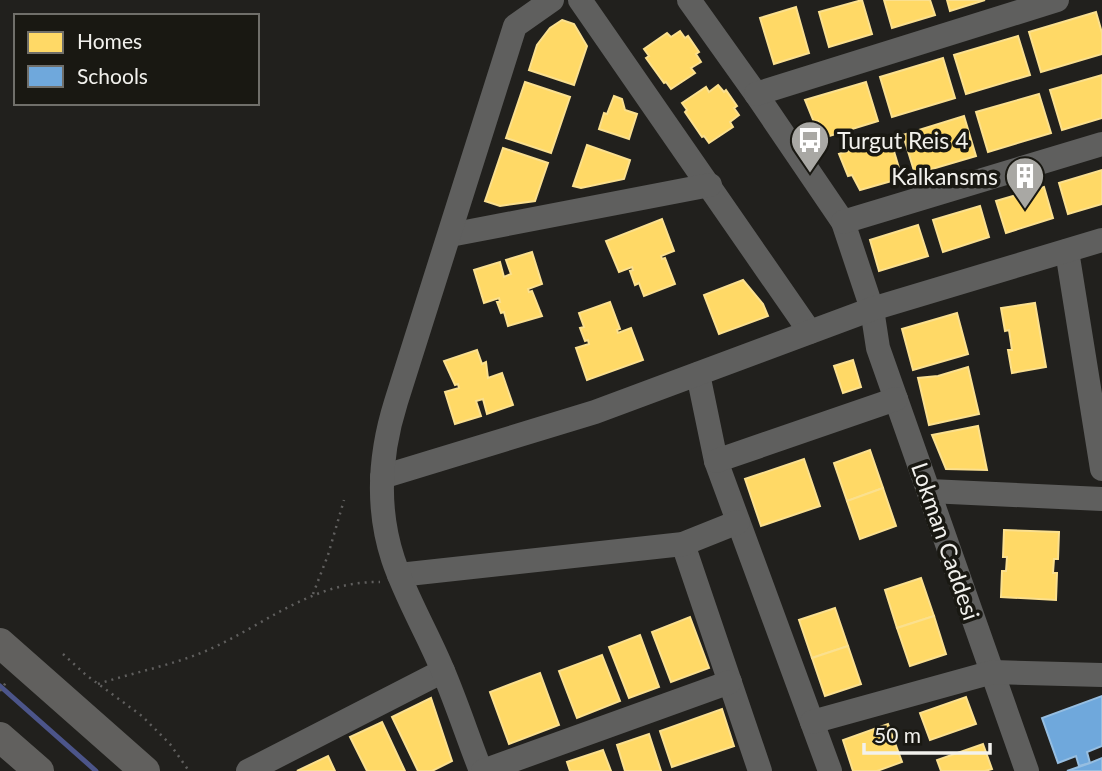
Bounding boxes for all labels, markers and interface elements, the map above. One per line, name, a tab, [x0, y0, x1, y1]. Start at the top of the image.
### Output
legend	[14, 14, 259, 105]
text: Homes	[77, 28, 142, 53]
text: Schools	[77, 63, 148, 88]
bus stop icon: Turgut Reis 4	[789, 119, 831, 174]
place label: Turgut Reis 4	[837, 126, 969, 154]
building icon: Kalkansms	[1004, 155, 1046, 210]
place label: Kalkansms	[891, 162, 998, 190]
street label: Lokman Caddesi	[906, 458, 986, 624]
scale bar	[864, 712, 990, 756]
text: 50 m	[874, 722, 921, 747]

